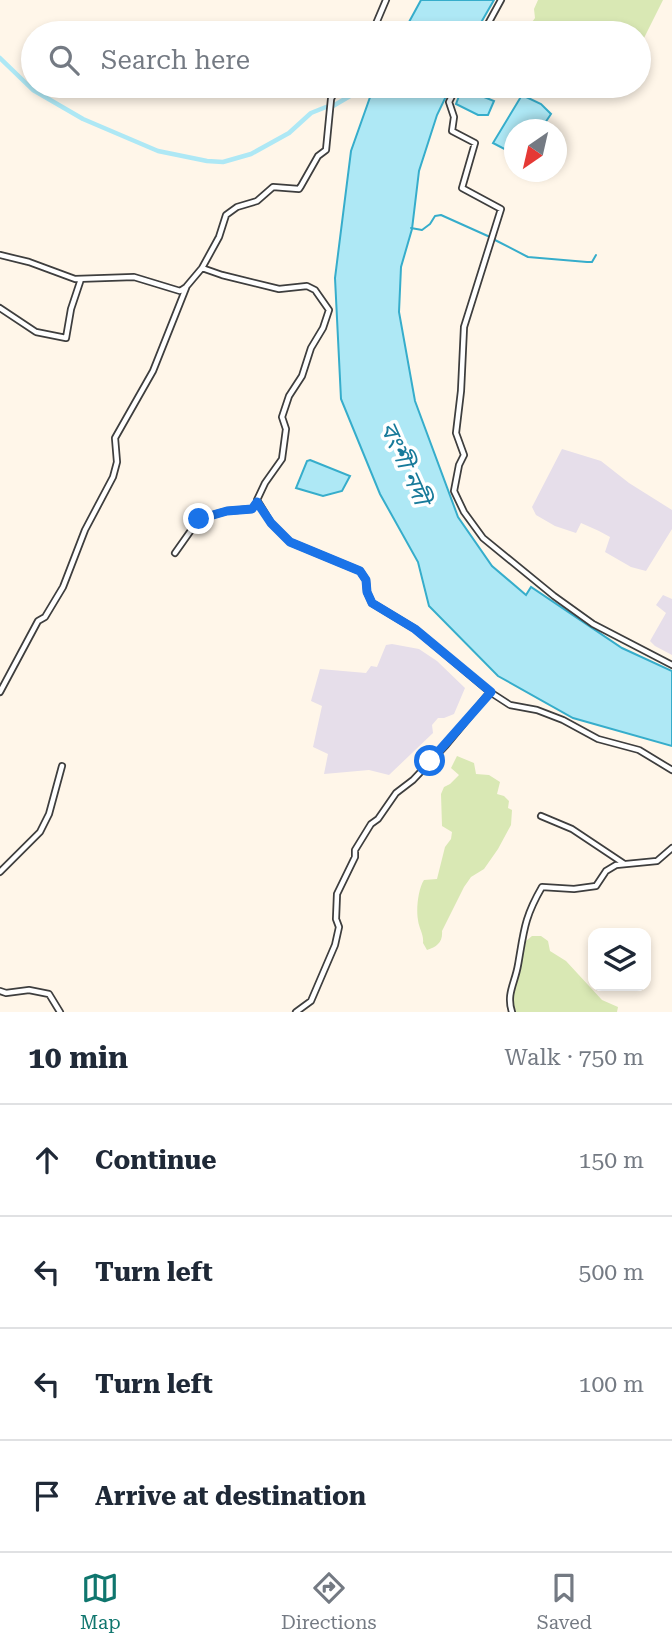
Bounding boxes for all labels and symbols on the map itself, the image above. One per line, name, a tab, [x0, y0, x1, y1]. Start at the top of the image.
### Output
north arrow	[504, 119, 567, 182]
water label: বংশী নদী	[374, 417, 438, 513]
route end	[183, 503, 214, 534]
route start	[414, 745, 445, 776]

